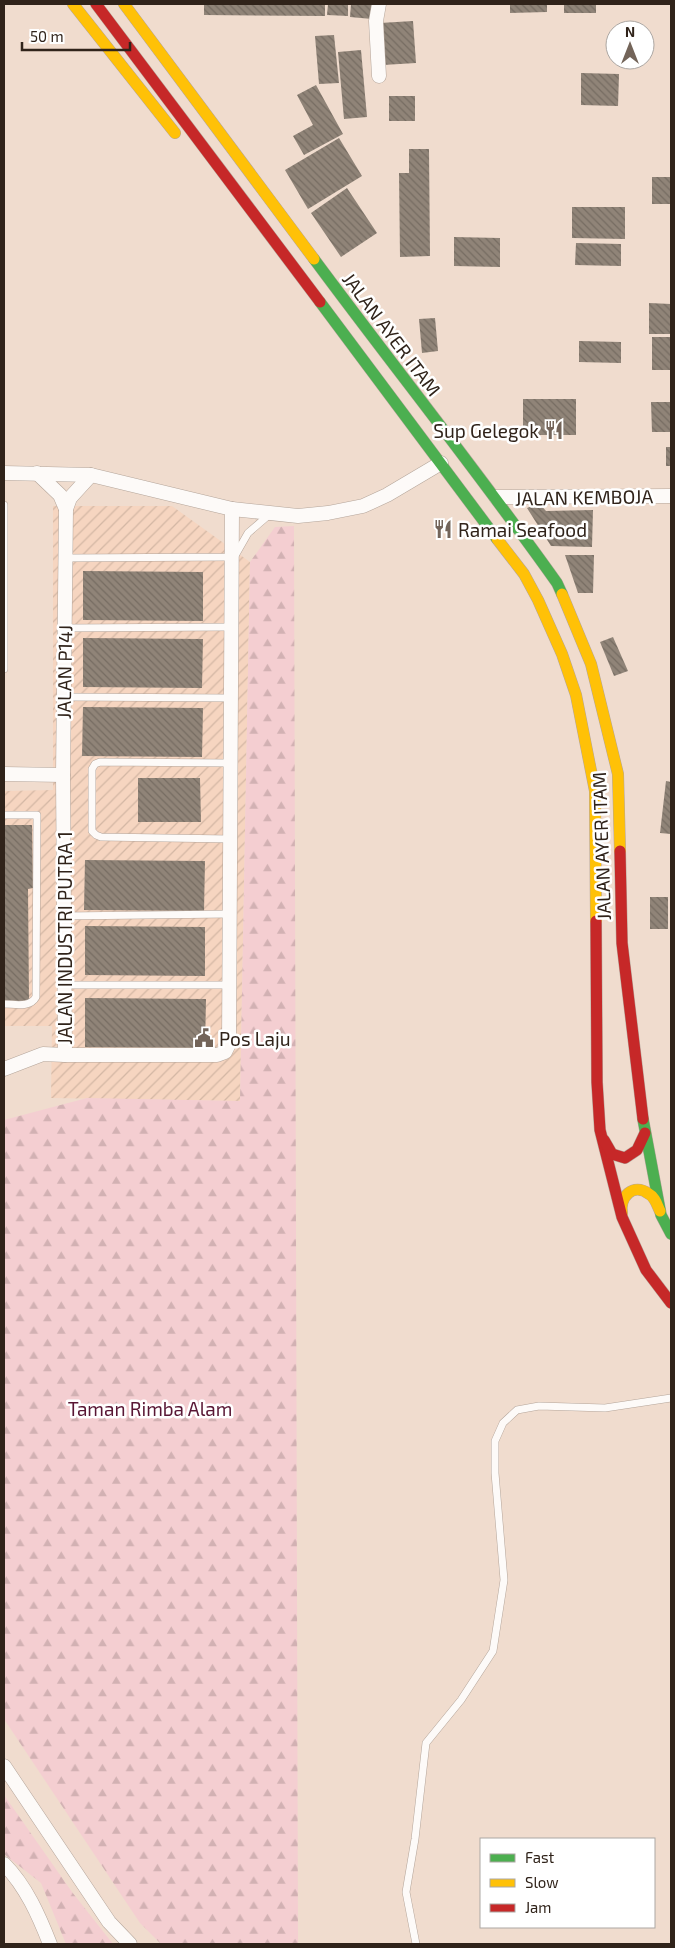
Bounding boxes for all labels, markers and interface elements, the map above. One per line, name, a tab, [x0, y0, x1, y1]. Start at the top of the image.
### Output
scale bar	[22, 20, 130, 52]
north arrow	[605, 20, 655, 70]
text: N	[625, 23, 635, 40]
text: 50 m	[30, 27, 64, 45]
street label: JALAN AYER ITAM	[338, 268, 446, 400]
place label: Sup Gelegok	[433, 419, 539, 442]
restaurant icon: Sup Gelegok	[543, 419, 565, 441]
street label: JALAN KEMBOJA	[515, 484, 654, 510]
restaurant icon: Ramai Seafood	[432, 518, 454, 540]
place label: Ramai Seafood	[458, 518, 587, 541]
street label: JALAN P14J	[52, 625, 76, 719]
street label: JALAN AYER ITAM	[587, 771, 615, 921]
street label: JALAN INDUSTRI PUTRA 1	[53, 831, 76, 1045]
public building icon: Pos Laju	[193, 1027, 215, 1049]
place label: Pos Laju	[219, 1027, 291, 1050]
park label: Taman Rimba Alam	[68, 1397, 232, 1420]
legend	[480, 1838, 655, 1928]
text: Fast	[525, 1848, 555, 1866]
text: Slow	[525, 1873, 559, 1891]
text: Jam	[525, 1898, 551, 1916]

